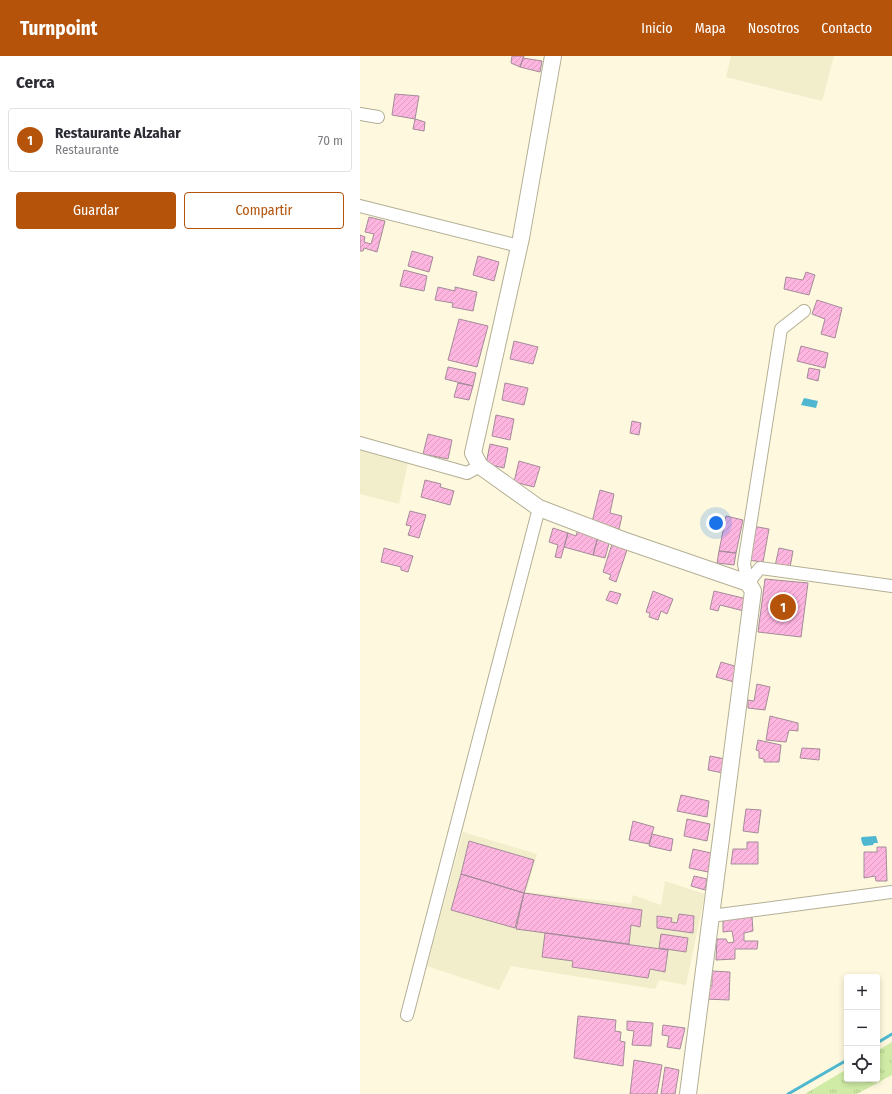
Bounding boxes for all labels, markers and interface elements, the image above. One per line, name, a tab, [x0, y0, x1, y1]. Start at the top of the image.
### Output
text: Turnpoint	[20, 17, 97, 40]
text: Inicio	[641, 20, 673, 37]
text: Mapa	[695, 20, 726, 37]
text: Nosotros	[748, 20, 799, 37]
text: Contacto	[821, 20, 872, 37]
text: Cerca	[16, 72, 55, 93]
text: Restaurante Alzahar	[55, 124, 181, 142]
text: 1	[27, 133, 33, 148]
text: 70 m	[318, 133, 343, 148]
text: Restaurante	[55, 142, 119, 157]
button: Guardar	[16, 192, 176, 229]
button: Compartir	[184, 192, 344, 229]
your location	[706, 513, 726, 533]
pin: 1	[770, 592, 796, 622]
map controls	[844, 974, 880, 1082]
button: +	[844, 974, 880, 1010]
button: −	[844, 1010, 880, 1046]
button: locate	[844, 1046, 880, 1082]

